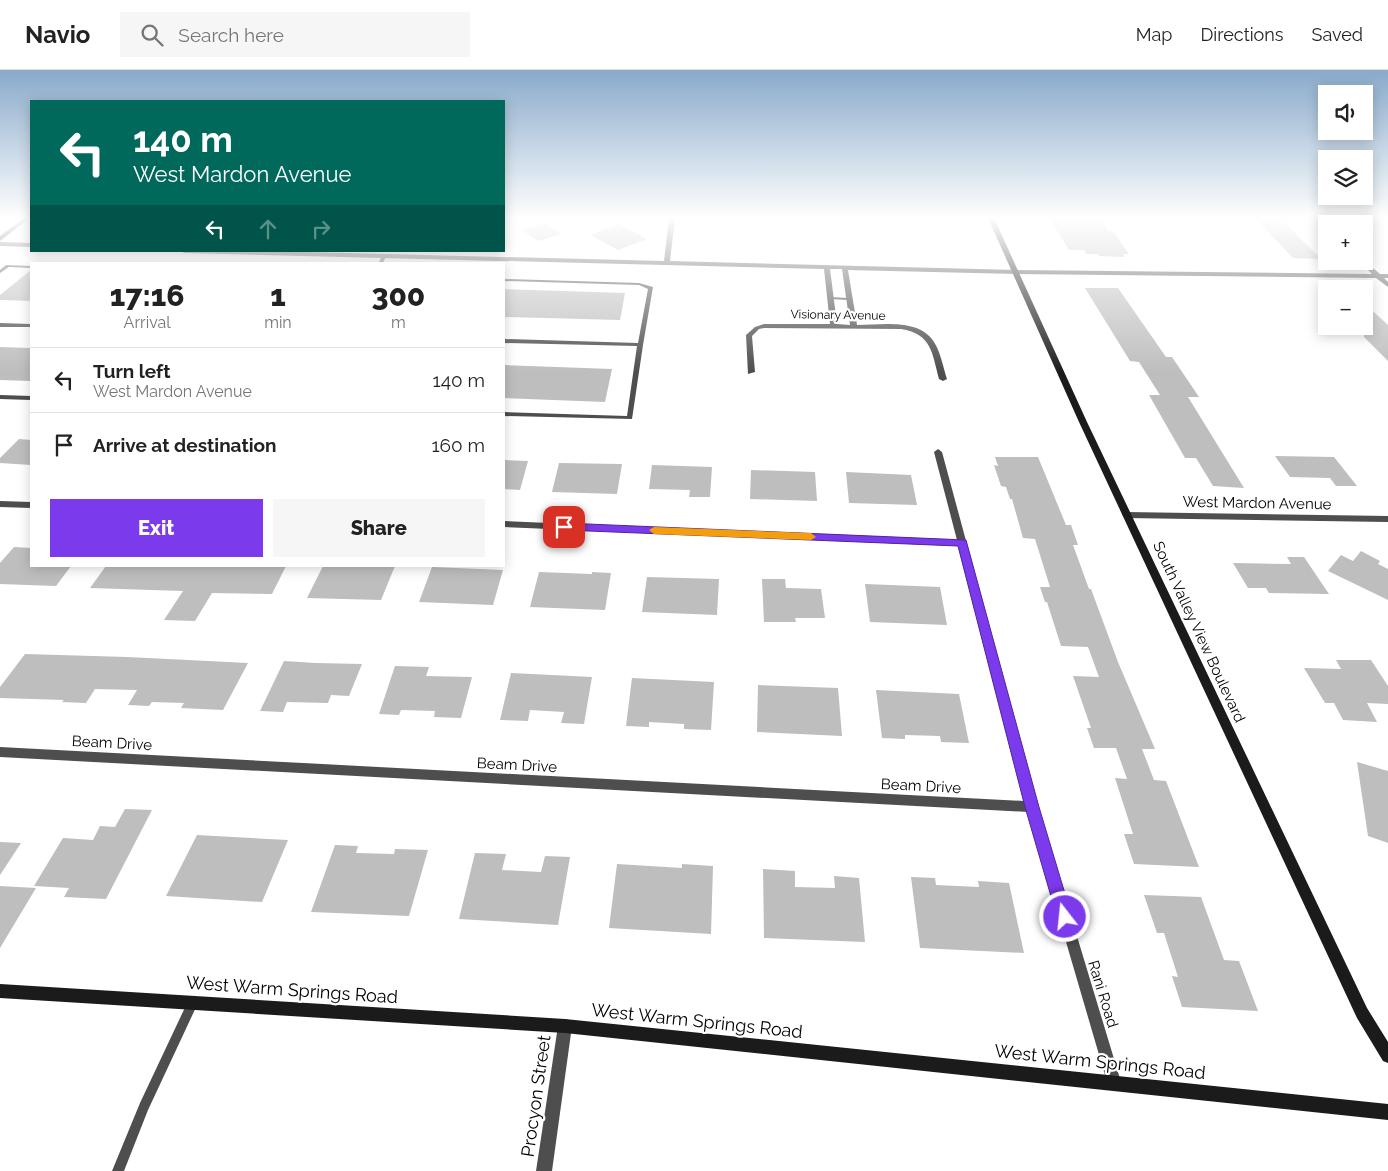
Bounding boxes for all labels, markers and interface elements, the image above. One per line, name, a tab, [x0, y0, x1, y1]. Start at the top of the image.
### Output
search box	[120, 12, 470, 57]
text: Navio	[25, 20, 90, 49]
icon: search	[138, 21, 166, 49]
text: Search here	[178, 24, 284, 46]
text: Map	[1136, 24, 1172, 45]
text: Directions	[1200, 24, 1284, 45]
text: Saved	[1312, 24, 1363, 45]
map controls	[1318, 85, 1373, 335]
button: sound	[1318, 85, 1373, 140]
text: 140 m	[133, 119, 233, 160]
icon: left	[50, 120, 115, 185]
button: layers	[1318, 150, 1373, 205]
text: West Mardon Avenue	[133, 161, 351, 187]
icon: left	[201, 215, 229, 243]
icon: ahead	[254, 215, 282, 243]
icon: right	[307, 215, 335, 243]
button: +	[1318, 215, 1373, 270]
text: 17:16	[110, 278, 185, 313]
text: 1	[270, 278, 286, 313]
text: 300	[371, 278, 425, 313]
button: −	[1318, 280, 1373, 335]
street label: Visionary Avenue	[790, 307, 886, 323]
text: Arrival	[124, 313, 171, 332]
text: min	[264, 313, 292, 332]
text: m	[391, 313, 406, 332]
text: Turn left	[93, 360, 170, 382]
icon: left	[50, 366, 78, 394]
text: 140 m	[433, 369, 485, 391]
text: West Mardon Avenue	[93, 382, 252, 401]
icon: arrive	[50, 431, 78, 459]
text: Arrive at destination	[93, 434, 277, 456]
text: 160 m	[431, 434, 485, 456]
street label: West Mardon Avenue	[1182, 493, 1332, 513]
button: Exit	[50, 499, 263, 557]
button: Share	[273, 499, 485, 557]
pin	[543, 506, 585, 548]
icon: arrive	[550, 513, 578, 541]
street label: South Valley View Boulevard	[1149, 539, 1249, 725]
street label: Beam Drive	[71, 732, 153, 754]
street label: Beam Drive	[476, 754, 558, 776]
street label: Beam Drive	[880, 775, 962, 797]
position arrow	[1038, 890, 1090, 942]
street label: Rani Road	[1084, 958, 1122, 1030]
street label: West Warm Springs Road	[185, 972, 399, 1007]
street label: West Warm Springs Road	[590, 999, 804, 1042]
street label: Procyon Street	[517, 1034, 554, 1158]
street label: West Warm Springs Road	[993, 1040, 1207, 1083]

